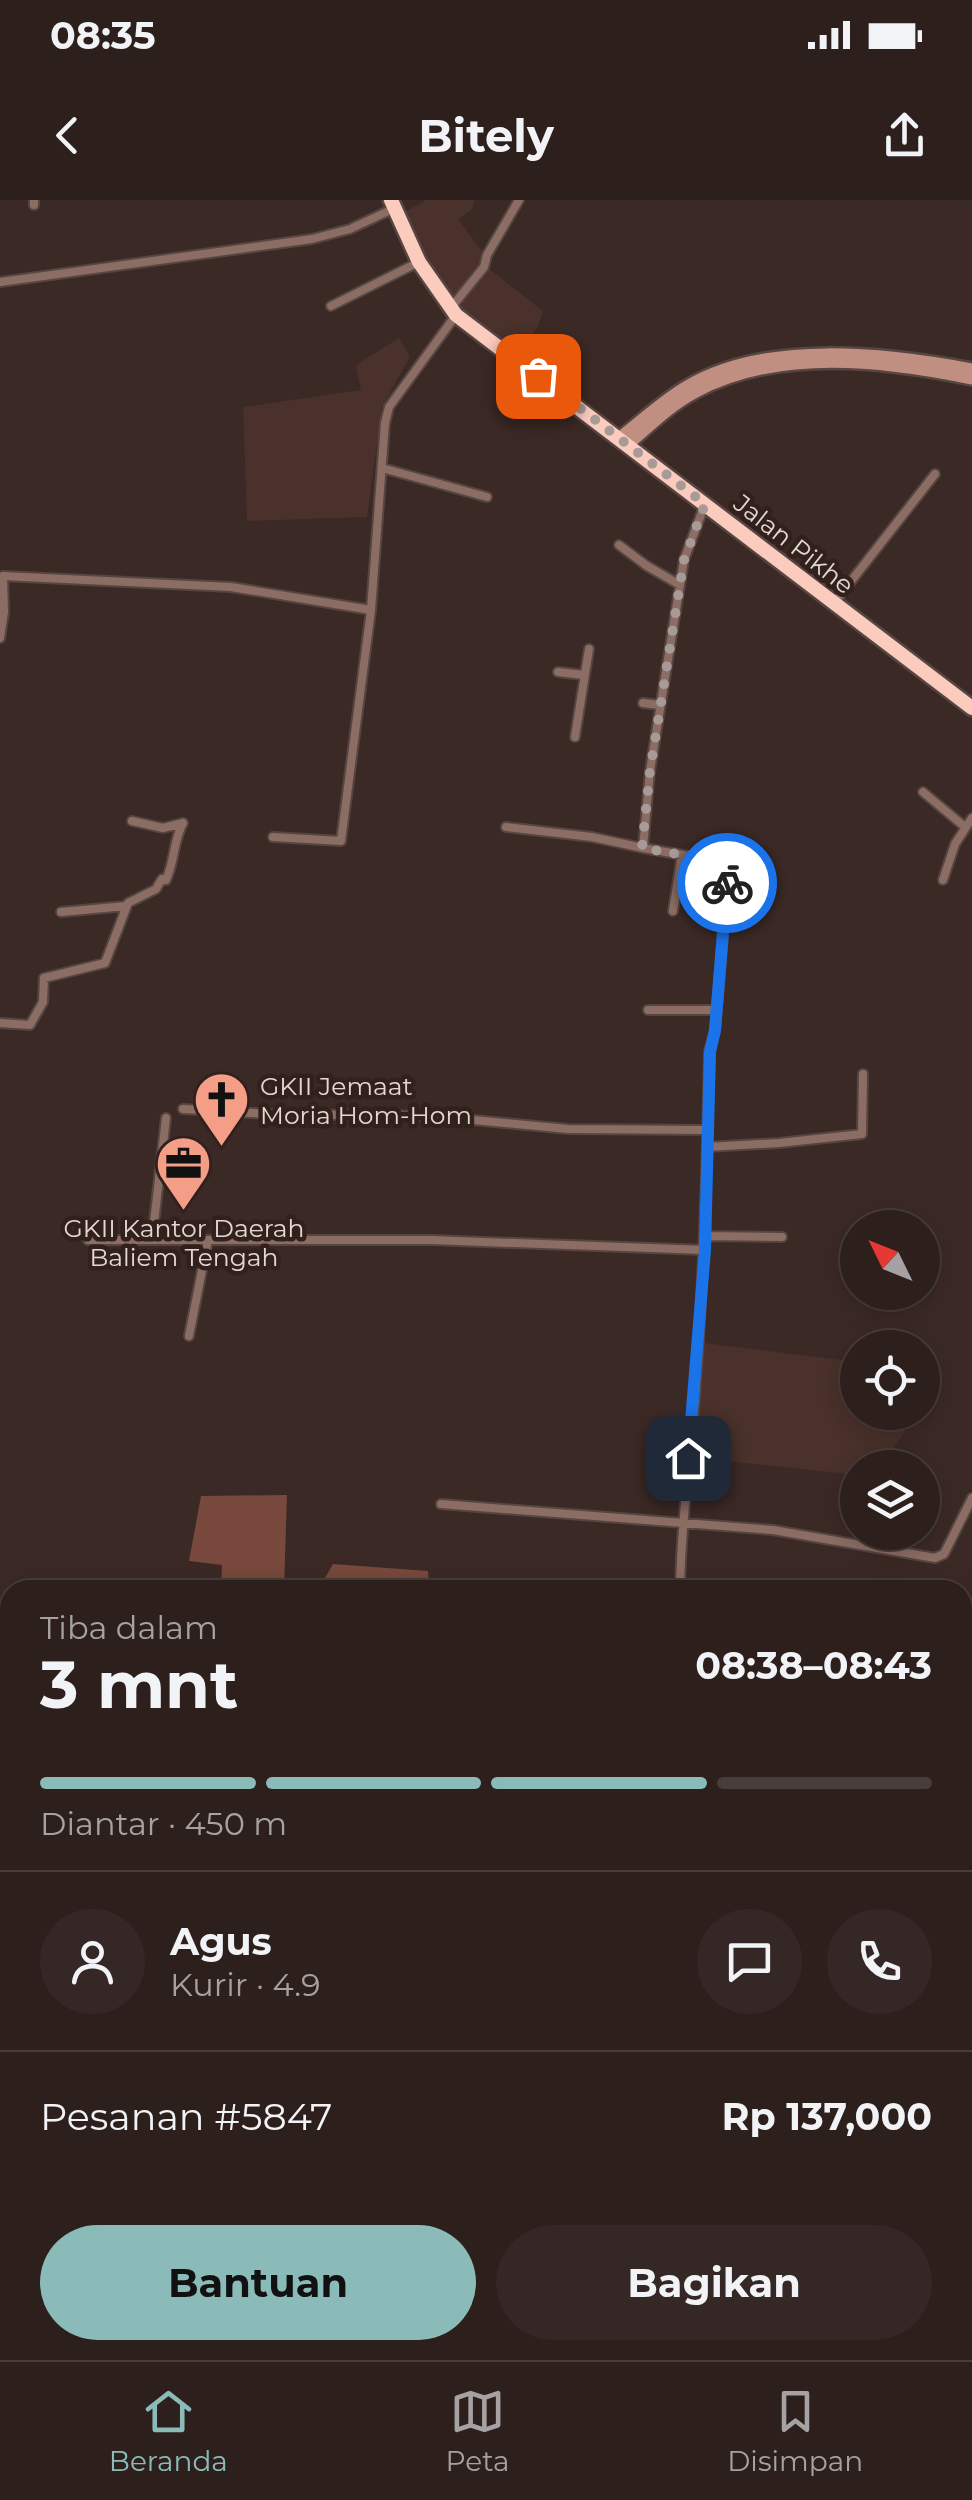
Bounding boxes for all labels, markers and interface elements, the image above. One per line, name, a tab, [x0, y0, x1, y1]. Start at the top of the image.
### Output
text: 08:35	[50, 12, 156, 59]
icon: back	[40, 108, 95, 163]
text: Bitely	[418, 108, 554, 163]
icon: share	[877, 108, 932, 163]
pin	[496, 334, 581, 419]
icon: bag	[511, 349, 566, 404]
street label: Jalan Pikhe	[727, 487, 860, 600]
courier	[677, 833, 777, 933]
icon: bike	[700, 856, 755, 911]
church icon: GKII Jemaat Moria Hom-Hom	[191, 1070, 251, 1149]
place label: GKII Jemaat Moria Hom-Hom	[260, 1071, 472, 1130]
office icon: GKII Kantor Daerah Baliem Tengah	[154, 1133, 214, 1212]
north arrow	[840, 1210, 940, 1310]
map controls	[840, 1210, 940, 1550]
place label: GKII Kantor Daerah Baliem Tengah	[64, 1213, 304, 1272]
button: locate	[840, 1330, 940, 1430]
pin	[646, 1416, 731, 1501]
icon: home	[661, 1431, 716, 1486]
button: layers	[840, 1450, 940, 1550]
text: Tiba dalam	[40, 1608, 218, 1647]
text: 08:38–08:43	[695, 1642, 932, 1689]
text: 3 mnt	[40, 1645, 238, 1724]
text: Diantar · 450 m	[40, 1804, 287, 1843]
button: person	[40, 1909, 145, 2014]
button: chat	[697, 1909, 802, 2014]
button: phone	[827, 1909, 932, 2014]
text: Agus	[170, 1918, 272, 1965]
text: Kurir · 4.9	[170, 1965, 321, 2004]
text: Pesanan #5847	[40, 2093, 332, 2140]
text: Rp 137,000	[721, 2093, 932, 2140]
button: Bantuan	[40, 2225, 476, 2340]
button: Bagikan	[496, 2225, 932, 2340]
tab: Beranda	[109, 2384, 228, 2478]
tab: Peta	[446, 2384, 510, 2478]
tab: Disimpan	[727, 2384, 863, 2478]

